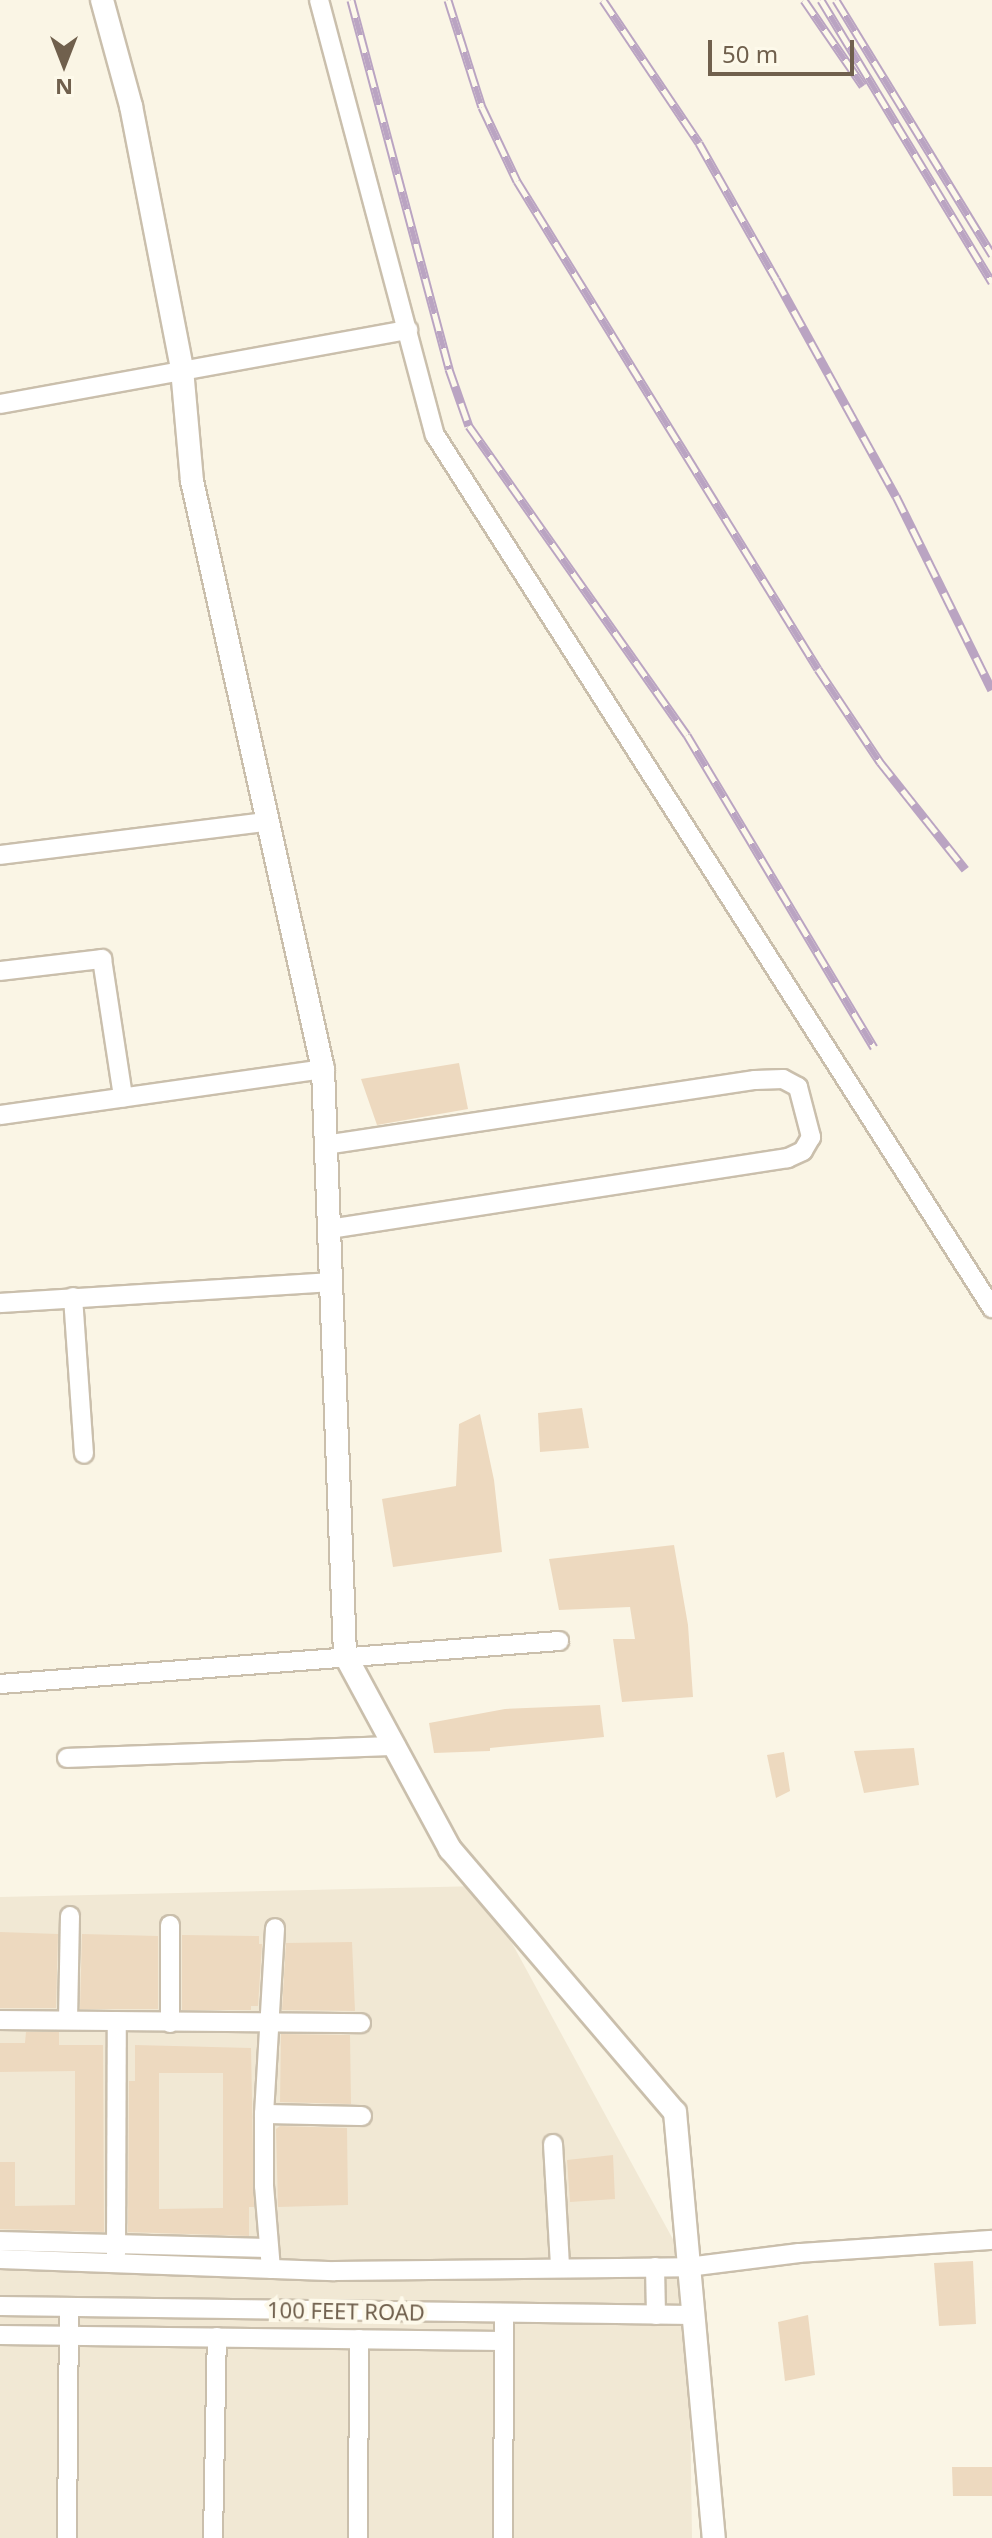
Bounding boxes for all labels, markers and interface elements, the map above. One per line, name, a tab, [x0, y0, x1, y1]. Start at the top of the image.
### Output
north arrow	[24, 24, 104, 104]
scale bar	[712, 24, 858, 74]
text: 50 m	[722, 37, 778, 70]
text: N	[55, 73, 73, 103]
street label: 100 FEET ROAD	[267, 2296, 425, 2326]

